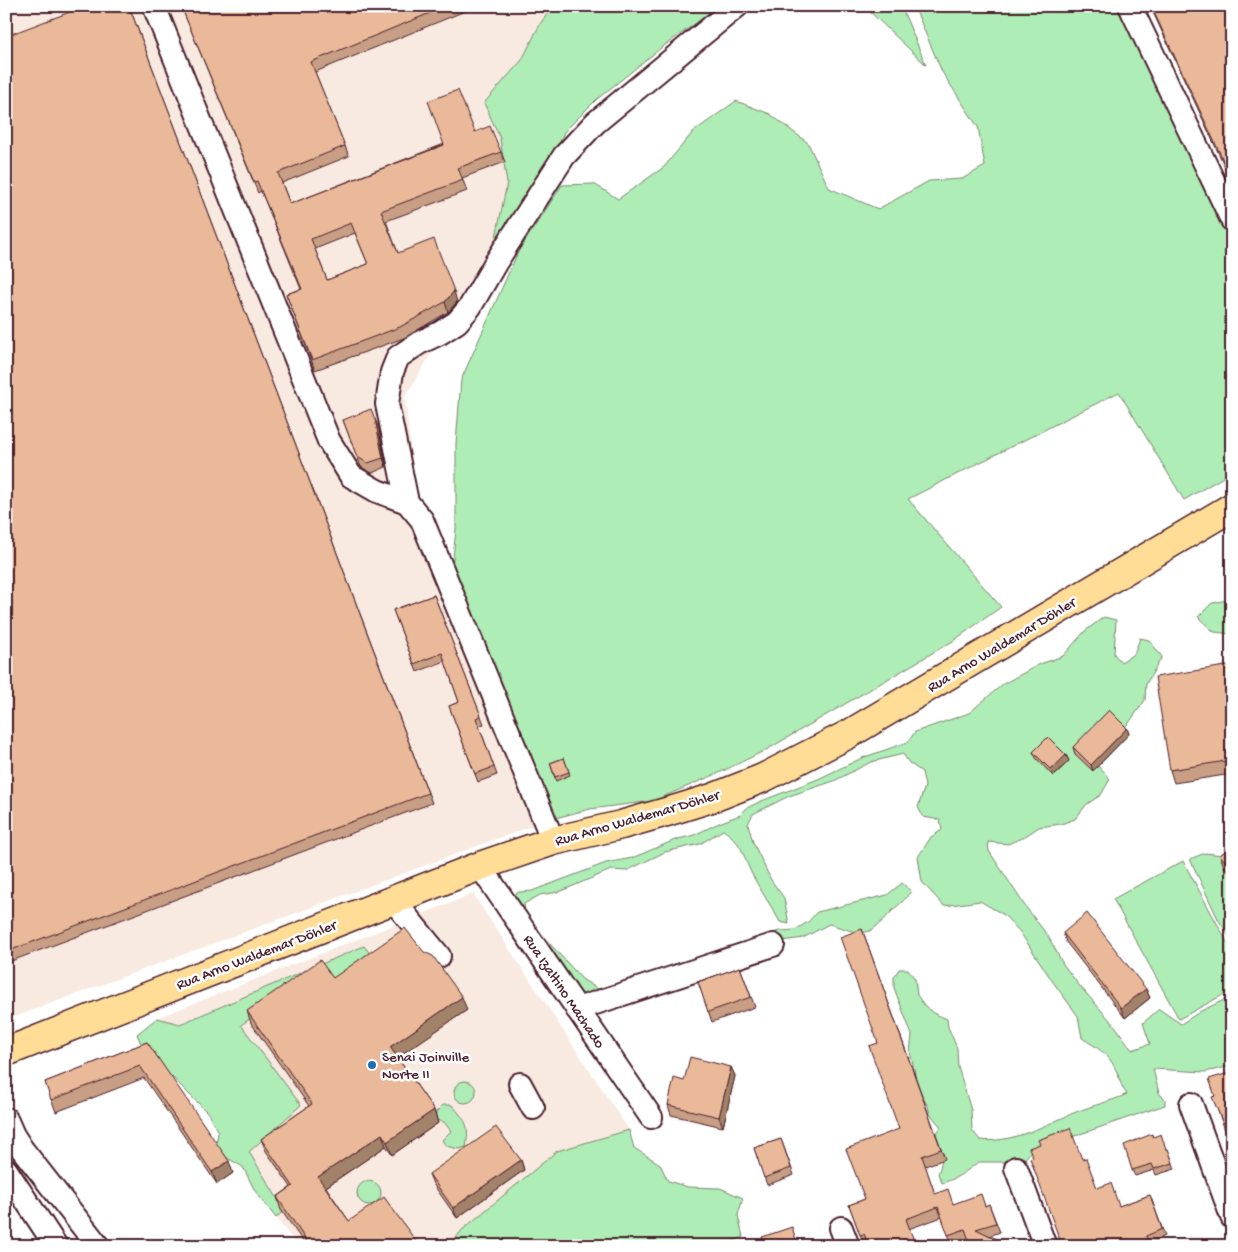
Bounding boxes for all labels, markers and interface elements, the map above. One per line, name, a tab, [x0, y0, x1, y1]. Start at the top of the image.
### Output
street label: Rua Arno Waldemar Döhler	[924, 593, 1081, 697]
street label: Rua Arno Waldemar Döhler	[553, 786, 723, 851]
street label: Rua Arno Waldemar Döhler	[174, 916, 341, 995]
street label: Rua Izaltino Machado	[519, 932, 608, 1053]
place label: Senai Joinville Norte II	[382, 1049, 470, 1084]
marker: Senai Joinville Norte II	[366, 1059, 378, 1071]

